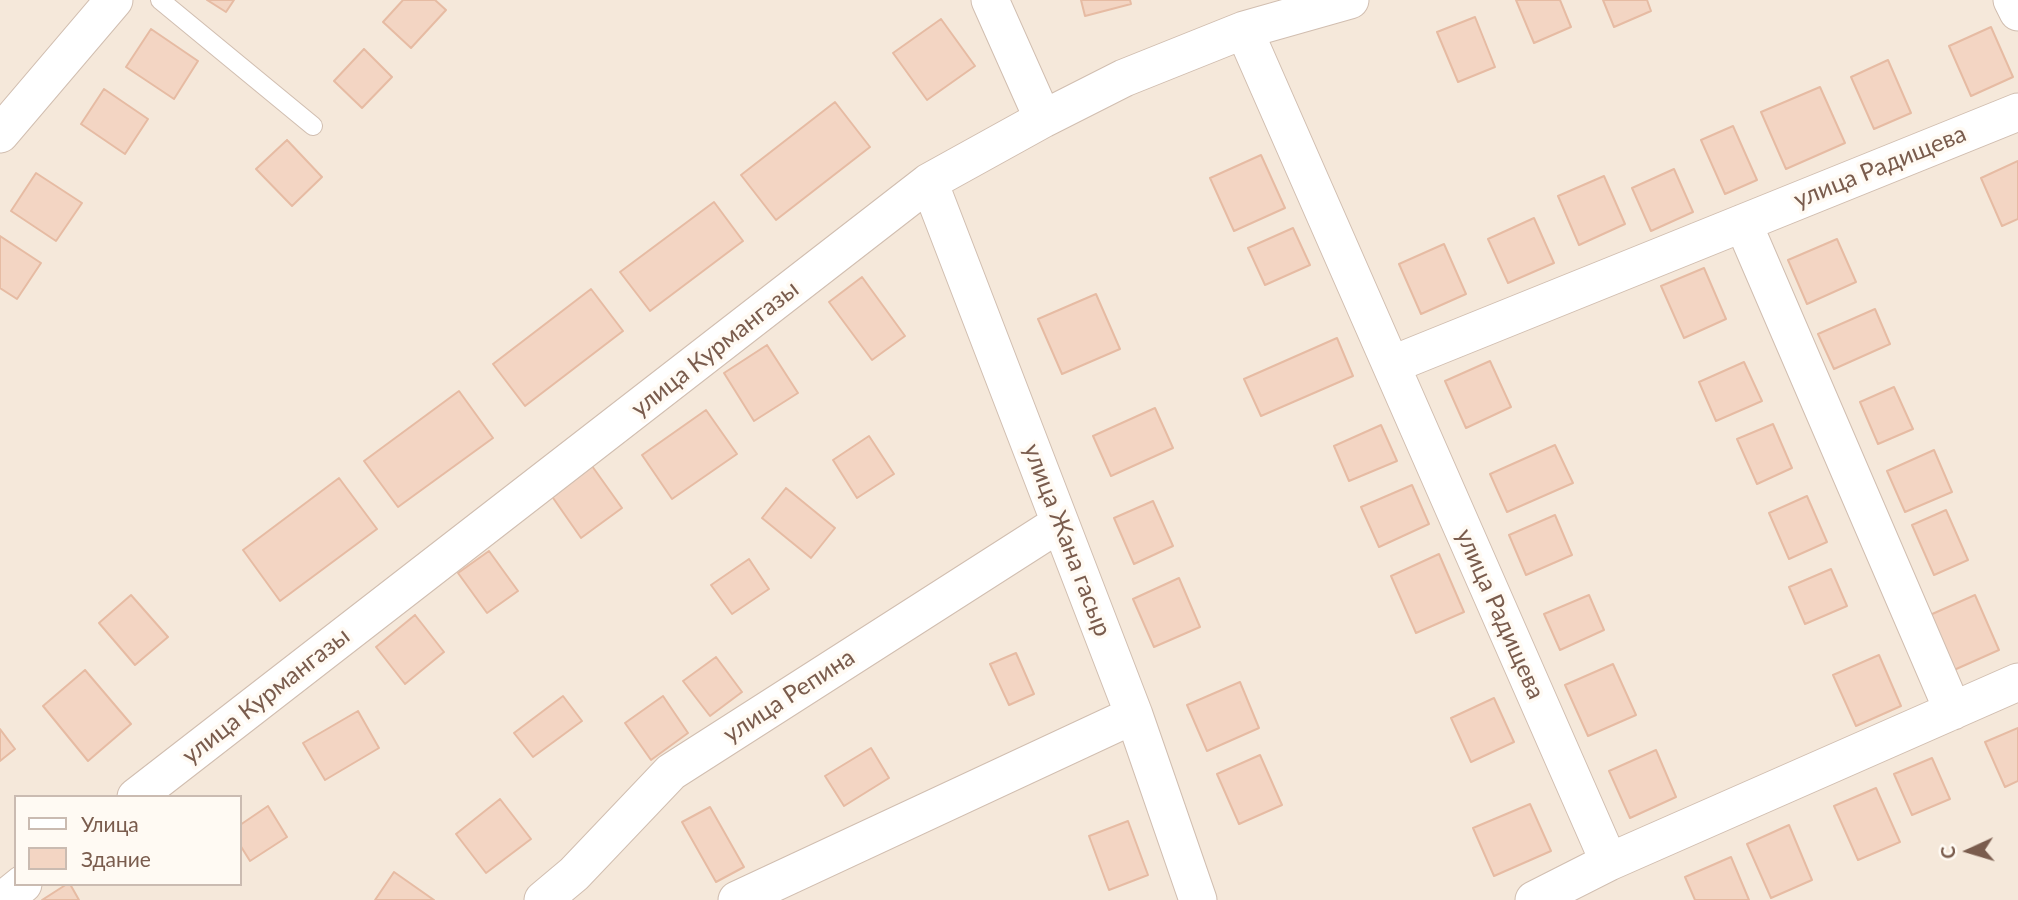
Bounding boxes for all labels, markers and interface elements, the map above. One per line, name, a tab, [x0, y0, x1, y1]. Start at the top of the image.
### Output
street label: улица Радищева	[1790, 119, 1970, 215]
street label: улица Курмангазы	[626, 275, 804, 423]
street label: улица Жана гасыр	[1017, 440, 1117, 640]
street label: улица Радищева	[1450, 524, 1550, 704]
street label: улица Курмангазы	[177, 622, 355, 770]
street label: улица Репина	[718, 643, 860, 749]
legend	[14, 795, 242, 886]
text: Улица	[81, 811, 139, 836]
north arrow	[1934, 816, 2004, 886]
text: С	[1936, 845, 1959, 860]
text: Здание	[81, 846, 151, 871]

